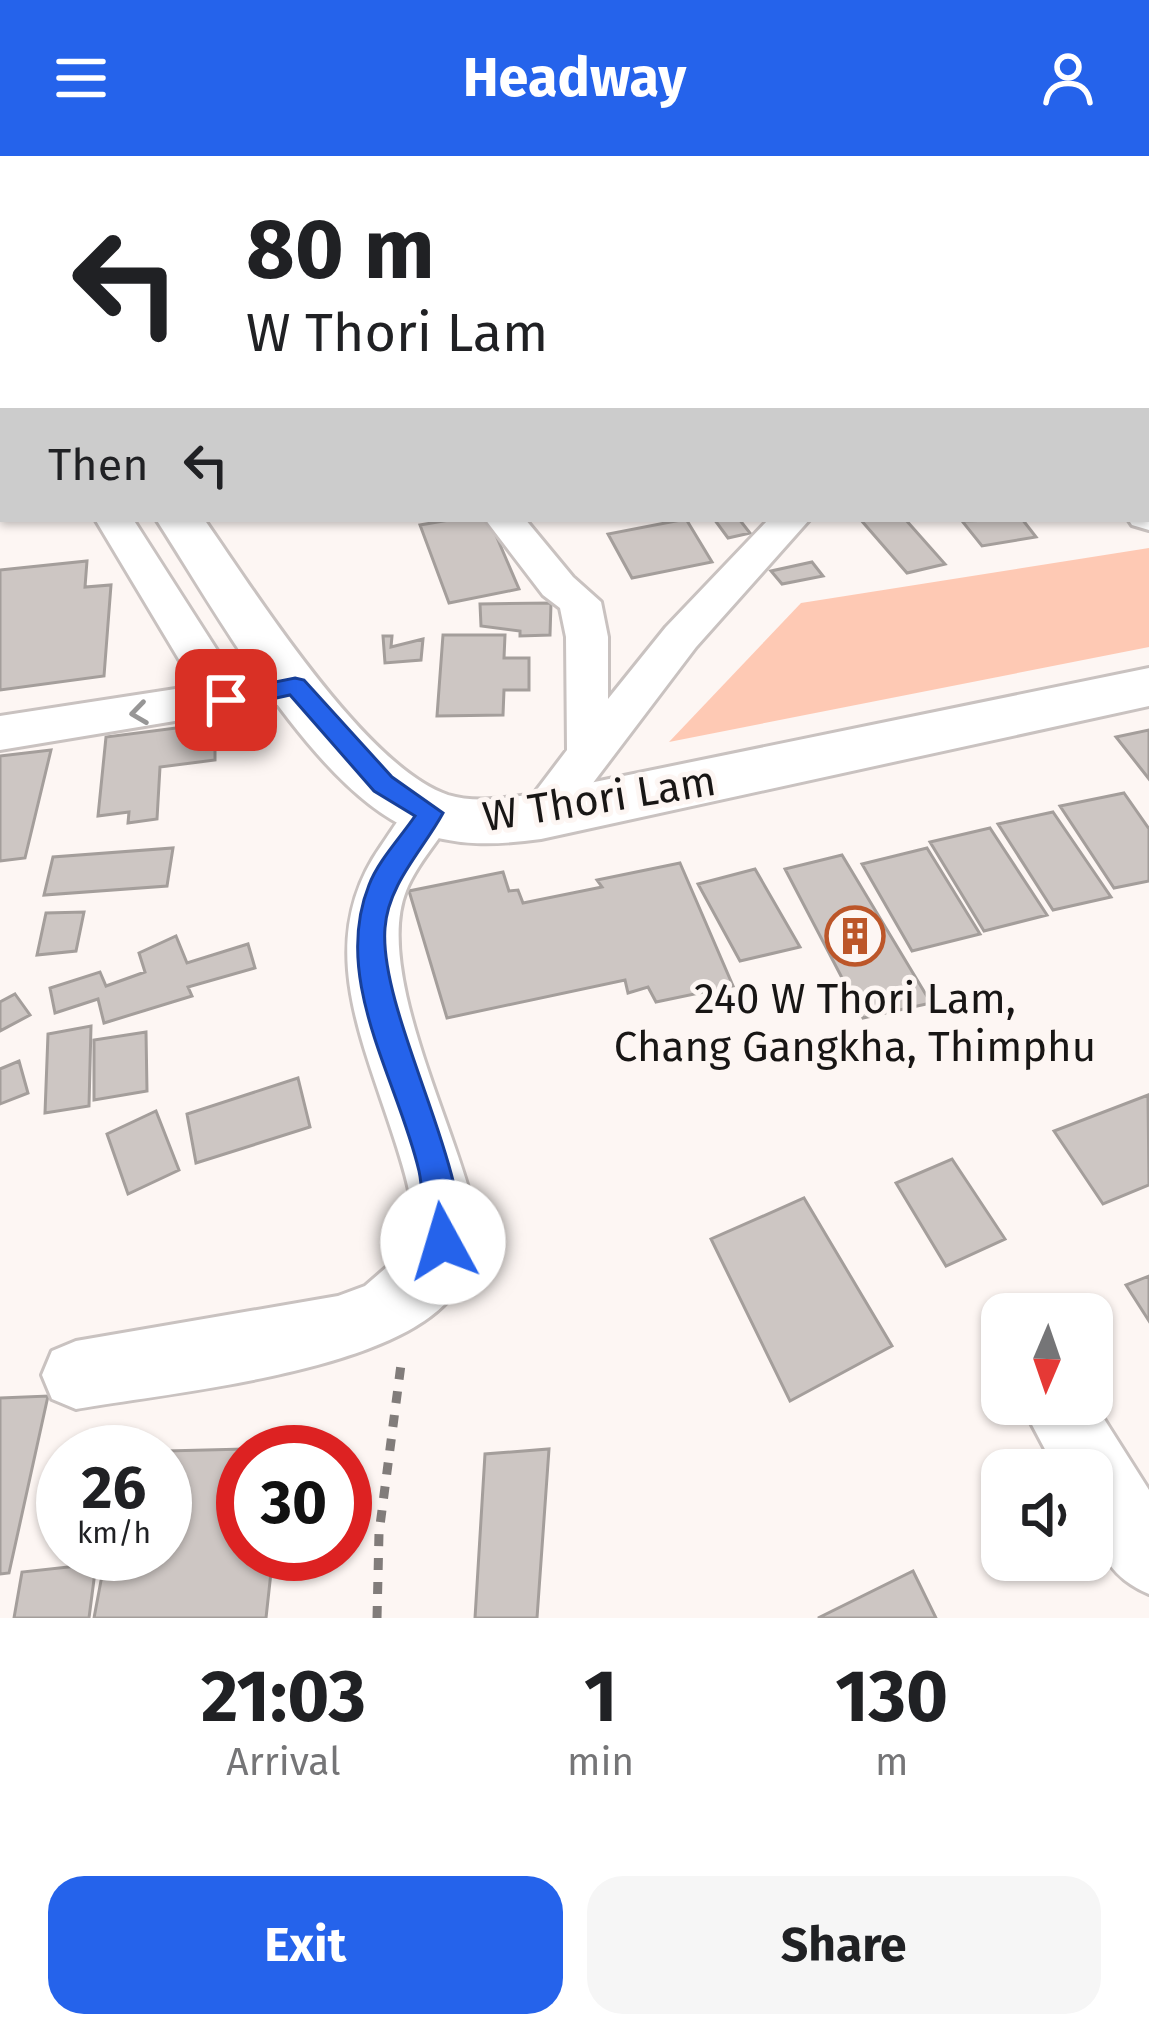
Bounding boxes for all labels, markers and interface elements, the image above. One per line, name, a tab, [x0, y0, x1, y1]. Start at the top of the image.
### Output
icon: menu	[48, 45, 114, 111]
icon: person	[1035, 45, 1101, 111]
text: Headway	[463, 46, 686, 110]
text: 80 m	[246, 199, 435, 300]
icon: left	[48, 204, 204, 360]
text: W Thori Lam	[246, 301, 548, 365]
icon: left	[173, 432, 239, 498]
text: Then	[48, 438, 149, 492]
pin	[175, 649, 277, 751]
icon: arrive	[193, 667, 259, 733]
one-way arrow	[129, 699, 148, 725]
street label: W Thori Lam	[479, 756, 719, 842]
building icon: 240 W Thori Lam, Chang Gangkha, Thimphu	[824, 905, 886, 967]
place label: 240 W Thori Lam, Chang Gangkha, Thimphu	[614, 974, 1096, 1072]
position arrow	[380, 1179, 506, 1305]
north arrow	[981, 1293, 1113, 1425]
map controls	[981, 1293, 1113, 1581]
speed limit sign: 30	[216, 1425, 372, 1581]
button: sound	[981, 1449, 1113, 1581]
text: 26	[82, 1452, 146, 1524]
text: km/h	[77, 1515, 151, 1551]
text: 21:03	[201, 1654, 366, 1740]
text: 1	[584, 1654, 617, 1740]
text: 130	[835, 1654, 948, 1740]
text: Arrival	[226, 1739, 341, 1785]
text: min	[567, 1739, 634, 1785]
text: m	[875, 1739, 908, 1785]
button: Exit	[48, 1876, 563, 2014]
button: Share	[587, 1876, 1101, 2014]

